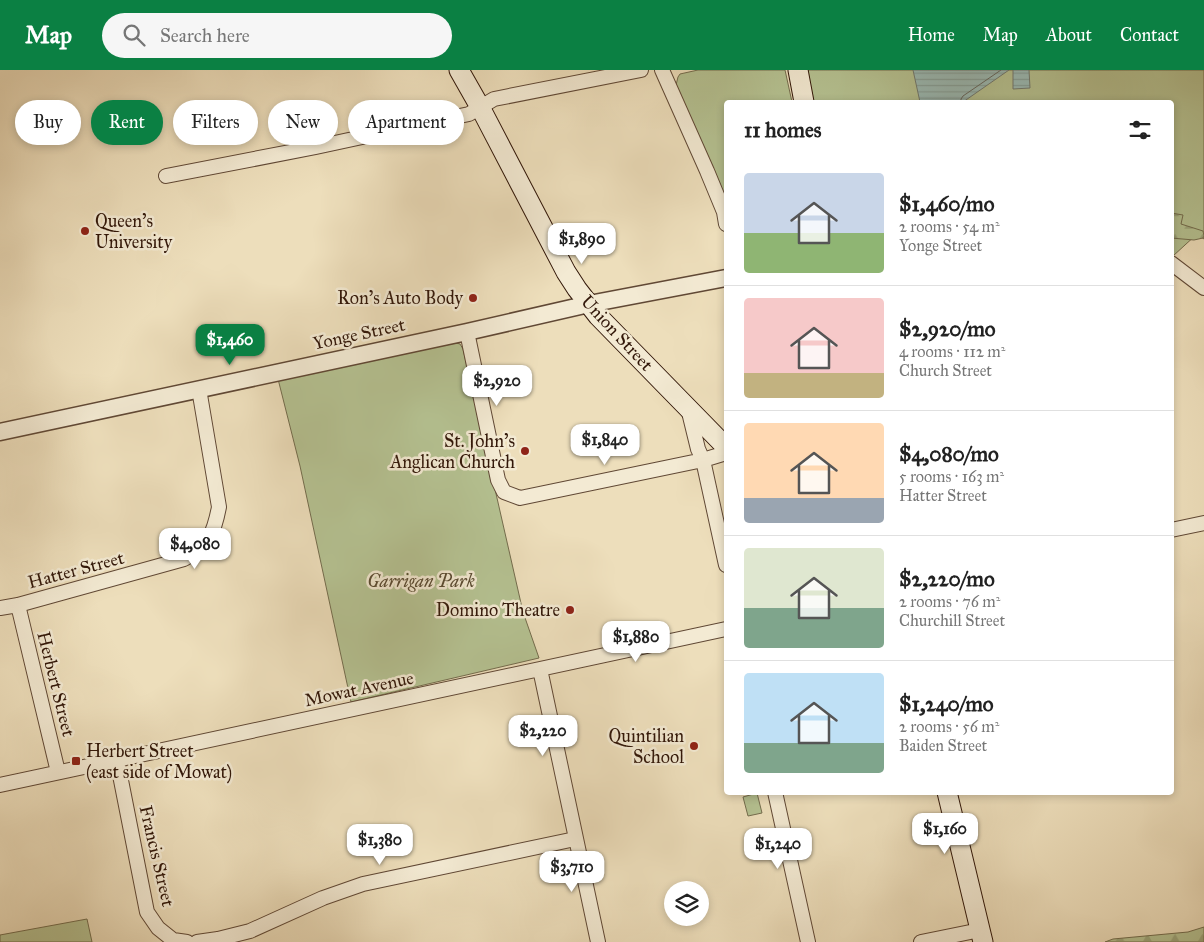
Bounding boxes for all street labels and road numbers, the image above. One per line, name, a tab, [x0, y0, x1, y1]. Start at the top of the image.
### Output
street label: Union Street	[576, 290, 658, 376]
street label: Yonge Street	[311, 313, 408, 355]
street label: Hatter Street	[25, 546, 127, 593]
street label: Herbert Street	[32, 629, 80, 739]
street label: Mowat Avenue	[302, 667, 416, 711]
street label: Francis Street	[135, 803, 179, 909]

